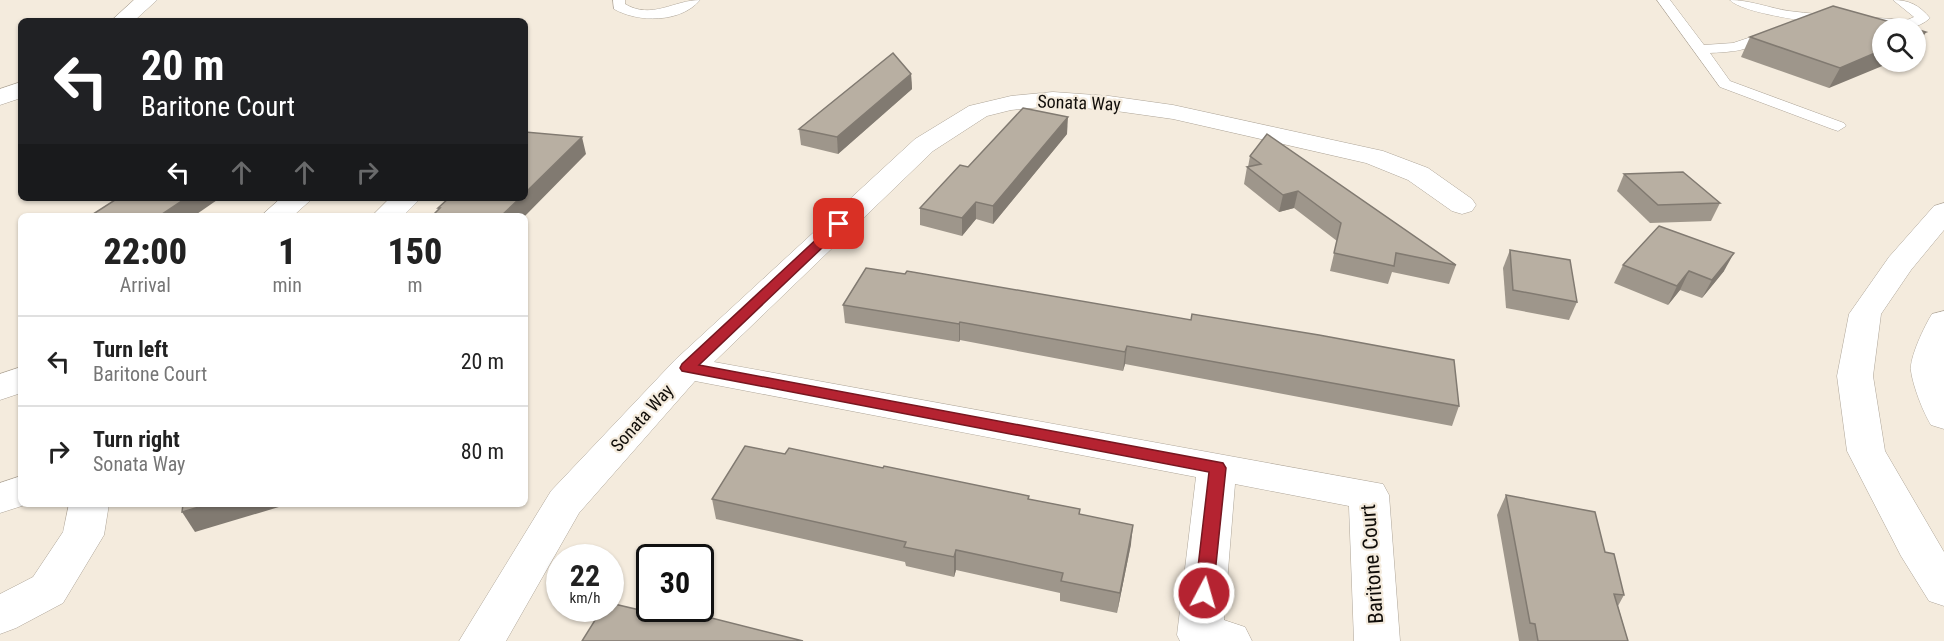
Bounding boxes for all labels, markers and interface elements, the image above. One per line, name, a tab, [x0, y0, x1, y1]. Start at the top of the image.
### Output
map controls	[1872, 18, 1926, 72]
button: search	[1872, 18, 1926, 72]
text: 20 m	[141, 41, 224, 90]
icon: left	[42, 42, 120, 120]
text: Baritone Court	[141, 91, 295, 123]
street label: Sonata Way	[1037, 91, 1121, 114]
icon: left	[162, 156, 195, 189]
icon: ahead	[225, 156, 258, 189]
icon: ahead	[288, 156, 321, 189]
icon: right	[351, 156, 384, 189]
pin	[813, 198, 864, 249]
icon: arrive	[822, 207, 855, 240]
text: 22:00	[104, 231, 187, 273]
text: 1	[278, 231, 296, 273]
text: 150	[387, 231, 442, 273]
text: Arrival	[120, 273, 171, 297]
text: min	[273, 273, 302, 297]
text: m	[407, 273, 422, 297]
text: Turn left	[93, 337, 168, 362]
icon: left	[42, 345, 75, 378]
text: 20 m	[461, 349, 504, 374]
text: Baritone Court	[93, 362, 207, 386]
street label: Sonata Way	[606, 379, 678, 456]
text: Turn right	[93, 427, 180, 452]
icon: right	[42, 435, 75, 468]
text: 80 m	[461, 439, 504, 464]
text: Sonata Way	[93, 452, 185, 476]
street label: Baritone Court	[1356, 503, 1388, 625]
speed limit sign: 30	[636, 544, 714, 622]
text: 22	[570, 558, 600, 593]
position arrow	[1172, 561, 1236, 625]
text: km/h	[570, 589, 600, 607]

